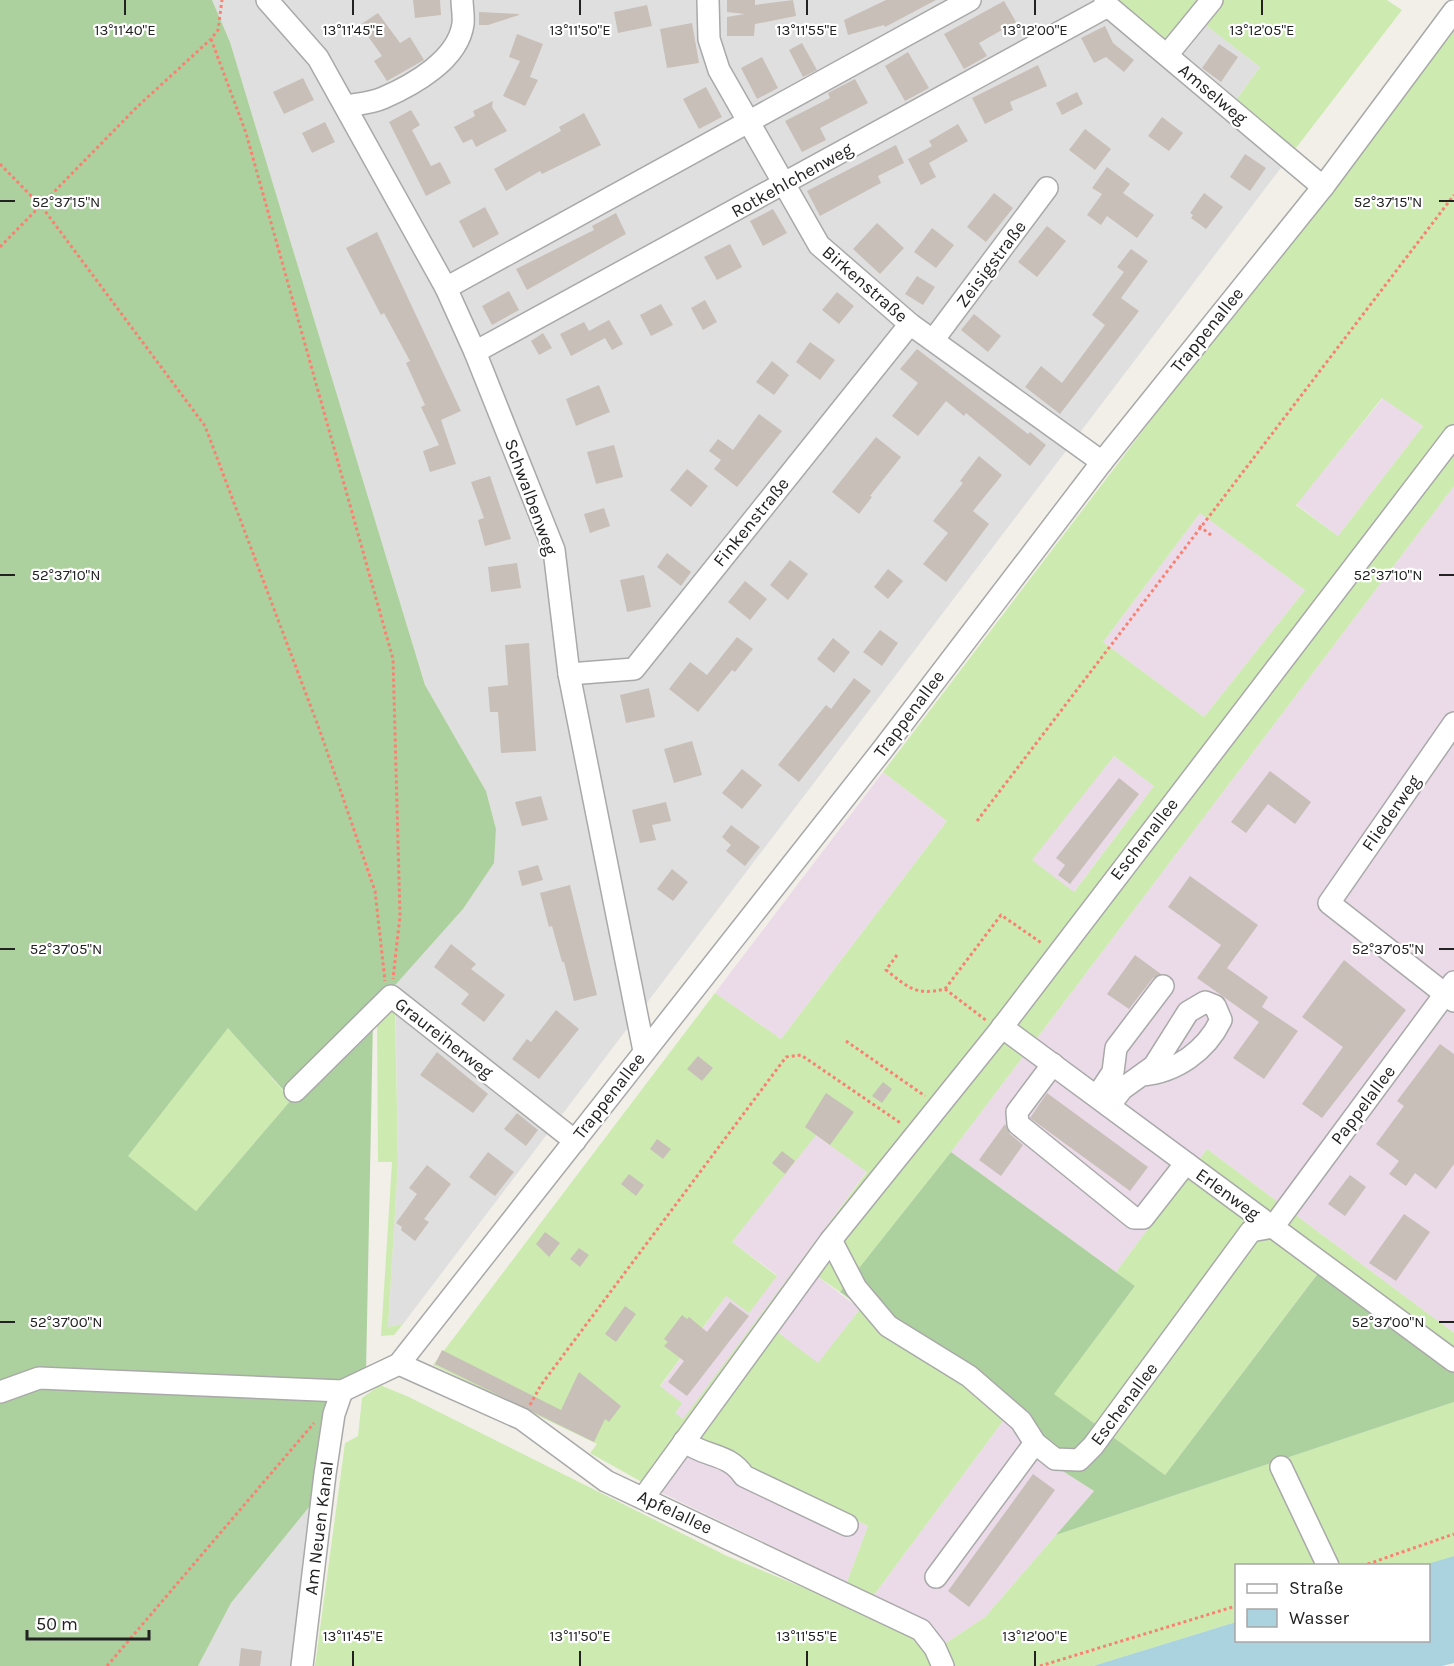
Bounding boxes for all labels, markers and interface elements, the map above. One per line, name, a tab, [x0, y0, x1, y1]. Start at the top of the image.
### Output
text: 13°11'40"E	[94, 21, 156, 39]
text: 13°11'45"E	[323, 21, 383, 39]
text: 13°11'50"E	[549, 21, 611, 39]
text: 13°11'55"E	[777, 21, 837, 39]
text: 13°12'00"E	[1002, 21, 1068, 39]
text: 13°12'05"E	[1230, 21, 1294, 39]
street label: Amselweg	[1174, 59, 1252, 129]
street label: Rotkehlchenweg	[727, 138, 857, 222]
text: 52°37'15"N	[32, 193, 100, 211]
text: 52°37'15"N	[1354, 193, 1422, 211]
street label: Zeisigstraße	[951, 216, 1031, 312]
street label: Birkenstraße	[818, 241, 912, 327]
street label: Trappenallee	[1166, 283, 1248, 377]
street label: Schwalbenweg	[500, 436, 562, 558]
street label: Finkenstraße	[708, 473, 794, 571]
text: 52°37'10"N	[32, 566, 100, 584]
text: 52°37'10"N	[1354, 566, 1422, 584]
street label: Trappenallee	[869, 666, 949, 762]
street label: Fliederweg	[1357, 771, 1425, 855]
street label: Eschenallee	[1105, 793, 1183, 885]
text: 52°37'05"N	[30, 940, 102, 958]
text: 52°37'05"N	[1352, 940, 1424, 958]
street label: Graureiherweg	[390, 993, 498, 1083]
street label: Trappenallee	[568, 1048, 650, 1144]
street label: Pappelallee	[1326, 1061, 1400, 1149]
street label: Erlenweg	[1192, 1163, 1264, 1225]
text: 52°37'00"N	[30, 1313, 102, 1331]
text: 52°37'00"N	[1352, 1313, 1424, 1331]
street label: Eschenallee	[1086, 1358, 1162, 1450]
street label: Am Neuen Kanal	[300, 1460, 338, 1596]
street label: Apfelallee	[634, 1485, 716, 1539]
legend	[1235, 1564, 1430, 1642]
text: Straße	[1289, 1577, 1343, 1599]
scale bar	[27, 1603, 148, 1641]
text: Wasser	[1289, 1607, 1350, 1629]
text: 50 m	[36, 1613, 78, 1635]
text: 13°11'45"E	[323, 1627, 383, 1645]
text: 13°11'50"E	[549, 1627, 611, 1645]
text: 13°11'55"E	[777, 1627, 837, 1645]
text: 13°12'00"E	[1002, 1627, 1068, 1645]

